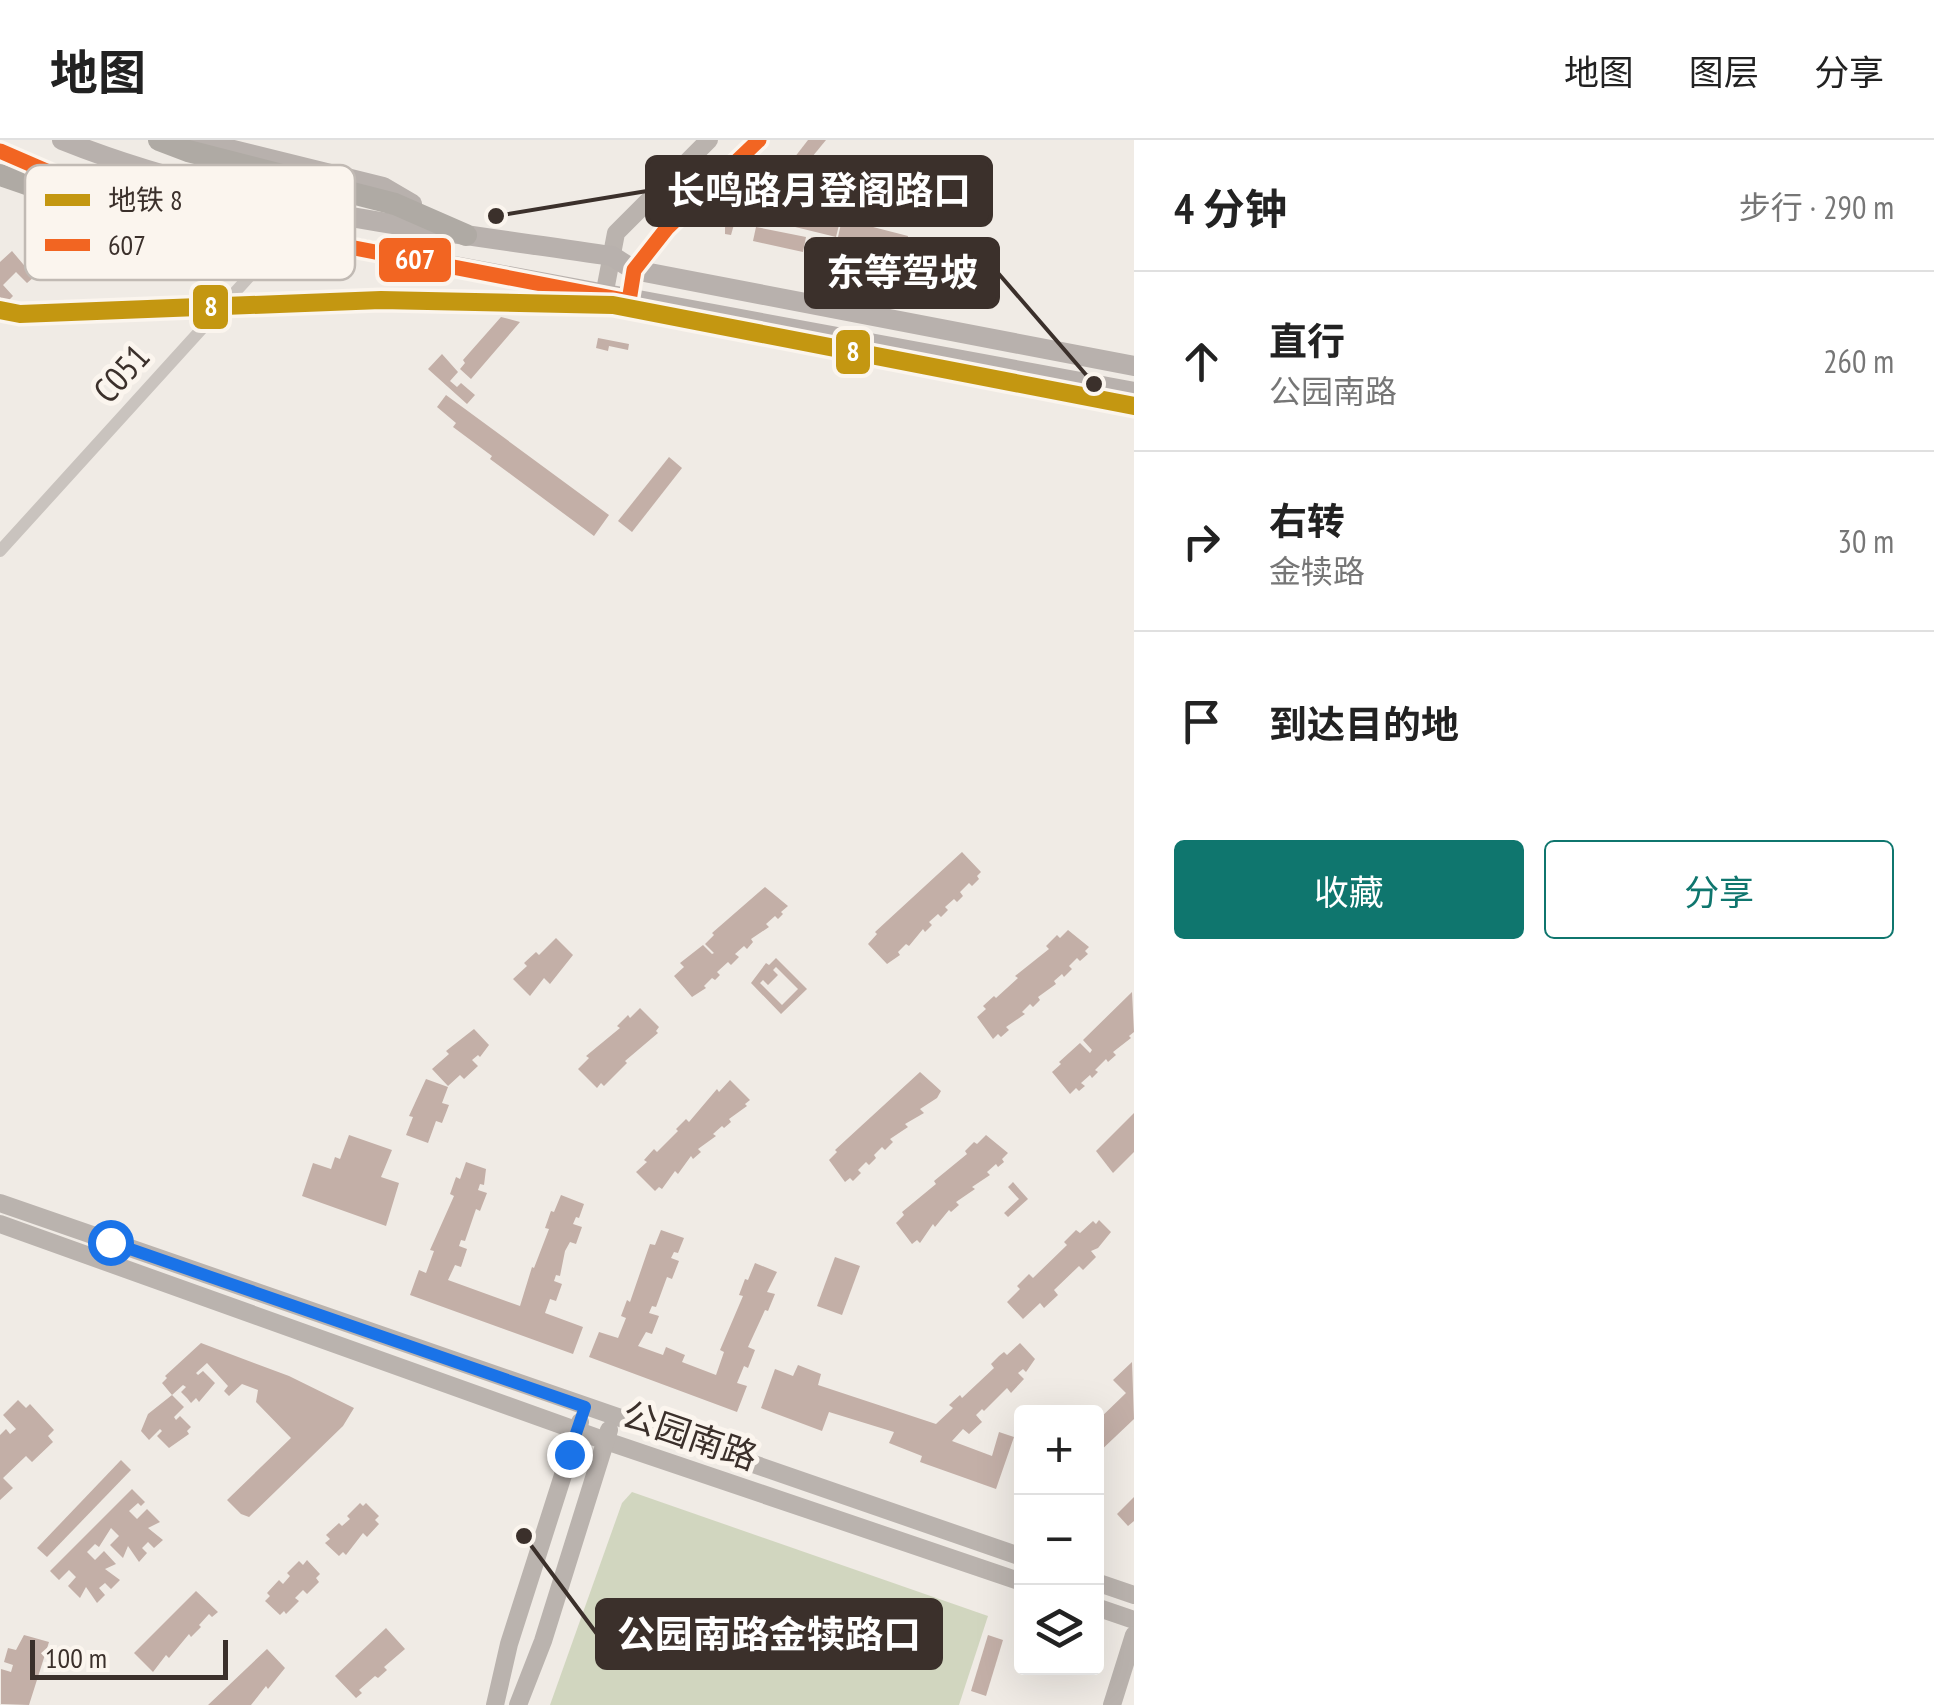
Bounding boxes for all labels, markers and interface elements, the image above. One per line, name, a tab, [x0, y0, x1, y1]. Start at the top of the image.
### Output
text: 地图	[50, 41, 146, 103]
text: 地图	[1564, 49, 1634, 95]
text: 图层	[1689, 49, 1759, 95]
text: 分享	[1814, 49, 1884, 95]
callout: 长鸣路月登阁路口	[647, 157, 991, 225]
legend	[25, 165, 355, 280]
text: 长鸣路月登阁路口	[667, 165, 971, 214]
text: 地铁 8	[108, 181, 183, 218]
text: 4 分钟	[1174, 181, 1287, 236]
text: 步行 · 290 m	[1739, 186, 1894, 228]
text: 607	[108, 226, 146, 263]
line badge: 607	[377, 236, 453, 284]
callout: 东等驾坡	[806, 239, 998, 307]
text: 607	[395, 240, 435, 277]
text: 东等驾坡	[826, 247, 978, 296]
line badge: 8	[191, 283, 230, 331]
text: 8	[204, 287, 218, 324]
text: 直行	[1269, 316, 1345, 365]
line badge: 8	[834, 328, 872, 376]
text: 8	[846, 332, 860, 369]
street label: C051	[83, 334, 159, 412]
icon: ahead	[1174, 334, 1229, 389]
text: 260 m	[1823, 340, 1894, 382]
text: 公园南路	[1269, 370, 1397, 412]
text: 右转	[1269, 496, 1345, 545]
icon: right	[1174, 514, 1229, 569]
text: 30 m	[1838, 520, 1894, 562]
text: 金犊路	[1269, 550, 1365, 592]
icon: arrive	[1174, 694, 1229, 749]
text: 到达目的地	[1269, 699, 1459, 748]
button: 收藏	[1174, 840, 1524, 939]
button: 分享	[1544, 840, 1894, 939]
route start	[88, 1220, 134, 1266]
street label: 公园南路	[616, 1390, 764, 1480]
map controls	[1014, 1405, 1104, 1675]
button: +	[1014, 1405, 1104, 1495]
route end	[547, 1432, 593, 1478]
button: −	[1014, 1495, 1104, 1585]
button: layers	[1014, 1585, 1104, 1675]
callout: 公园南路金犊路口	[597, 1600, 941, 1668]
text: 公园南路金犊路口	[617, 1609, 921, 1658]
scale bar	[30, 1635, 228, 1680]
text: 100 m	[45, 1639, 107, 1676]

